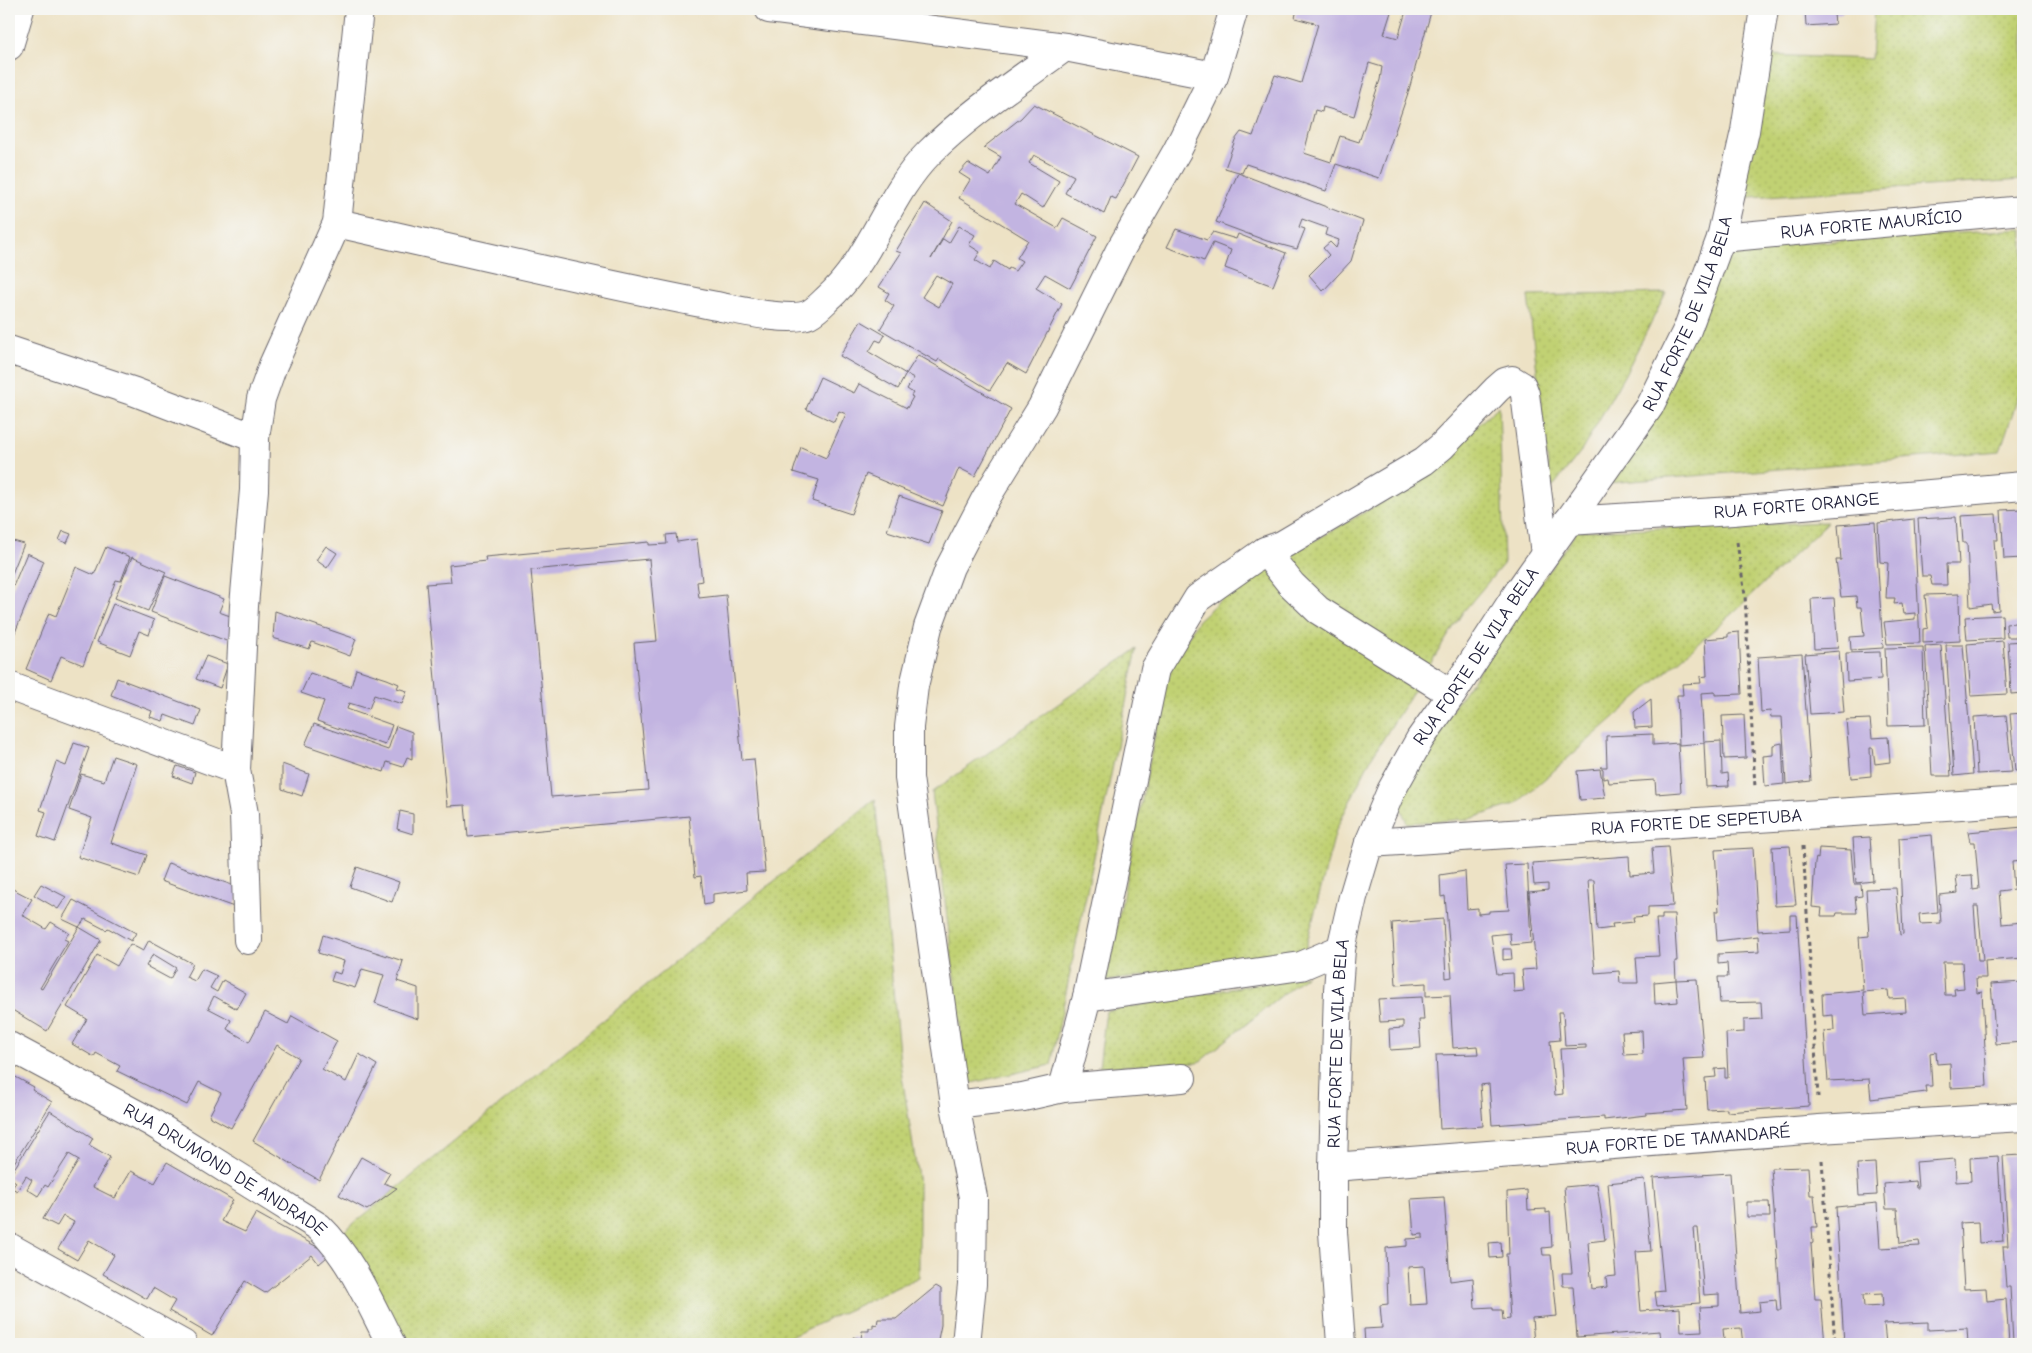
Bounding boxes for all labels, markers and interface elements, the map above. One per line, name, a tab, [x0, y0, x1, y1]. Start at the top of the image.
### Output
street label: RUA FORTE MAURÍCIO	[1780, 206, 1963, 243]
street label: RUA FORTE DE VILA BELA	[1639, 214, 1737, 415]
street label: RUA FORTE ORANGE	[1713, 488, 1880, 523]
street label: RUA FORTE DE VILA BELA	[1409, 563, 1543, 750]
street label: RUA FORTE DE SEPETUBA	[1590, 805, 1803, 840]
street label: RUA FORTE DE VILA BELA	[1324, 937, 1354, 1149]
street label: RUA DRUMOND DE ANDRADE	[120, 1099, 331, 1240]
street label: RUA FORTE DE TAMANDARÉ	[1565, 1120, 1791, 1160]

